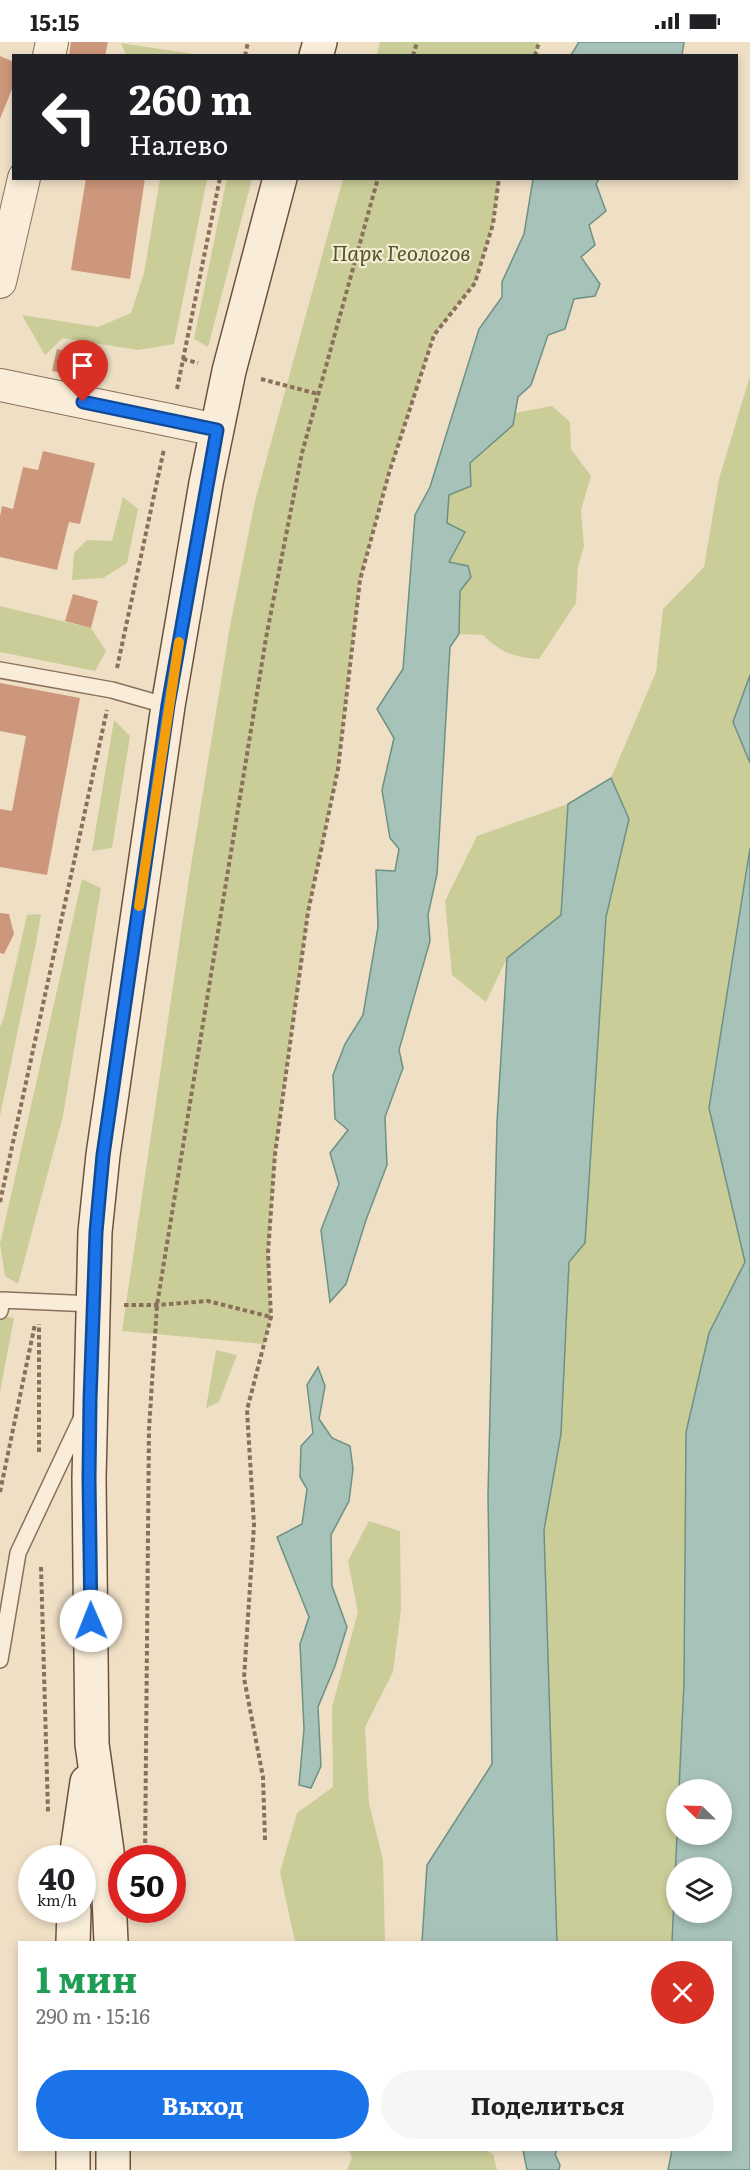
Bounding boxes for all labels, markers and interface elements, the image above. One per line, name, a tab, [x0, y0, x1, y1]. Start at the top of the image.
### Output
text: 15:15	[30, 5, 79, 38]
text: 260 m	[129, 66, 252, 128]
icon: left	[30, 78, 108, 156]
text: Налево	[129, 123, 228, 163]
park label: Парк Геологов	[331, 236, 471, 267]
pin	[57, 340, 108, 402]
icon: arrive	[66, 349, 99, 382]
position arrow	[59, 1589, 123, 1653]
north arrow	[666, 1779, 732, 1845]
map controls	[666, 1779, 732, 1923]
speed limit sign: 50	[108, 1845, 186, 1923]
text: 40	[39, 1855, 75, 1899]
button: layers	[666, 1857, 732, 1923]
text: km/h	[37, 1888, 77, 1911]
text: 1 мин	[36, 1951, 137, 2004]
button: close	[651, 1961, 714, 2024]
text: 290 m · 15:16	[36, 2000, 150, 2030]
button: Выход	[36, 2070, 369, 2139]
button: Поделиться	[381, 2070, 714, 2139]

